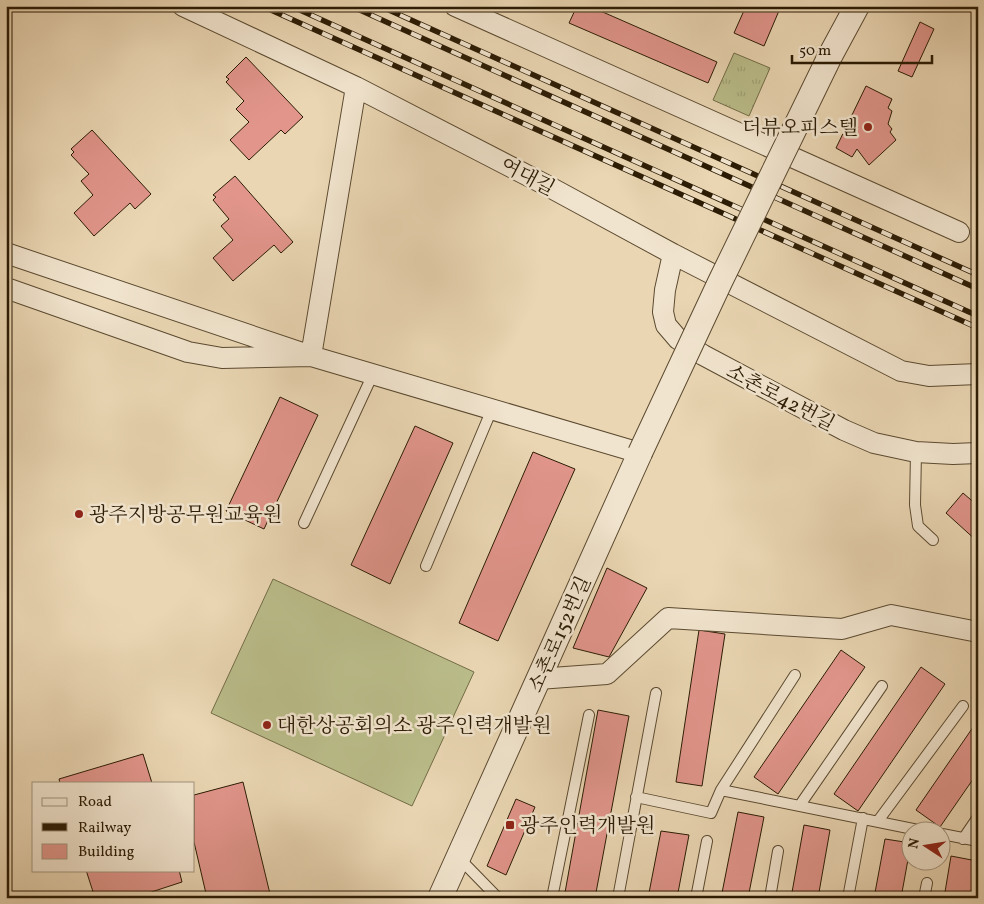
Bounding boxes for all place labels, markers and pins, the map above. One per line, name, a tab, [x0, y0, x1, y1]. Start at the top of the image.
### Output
place label: 더뷰오피스텔	[742, 115, 858, 143]
marker: 더뷰오피스텔	[862, 121, 874, 133]
place label: 광주지방공무원교육원	[89, 502, 282, 530]
marker: 광주지방공무원교육원	[73, 508, 85, 520]
place label: 대한상공회의소 광주인력개발원	[277, 713, 551, 741]
marker: 대한상공회의소 광주인력개발원	[261, 719, 273, 731]
place label: 광주인력개발원	[520, 813, 655, 841]
marker: 광주인력개발원	[504, 819, 516, 831]

